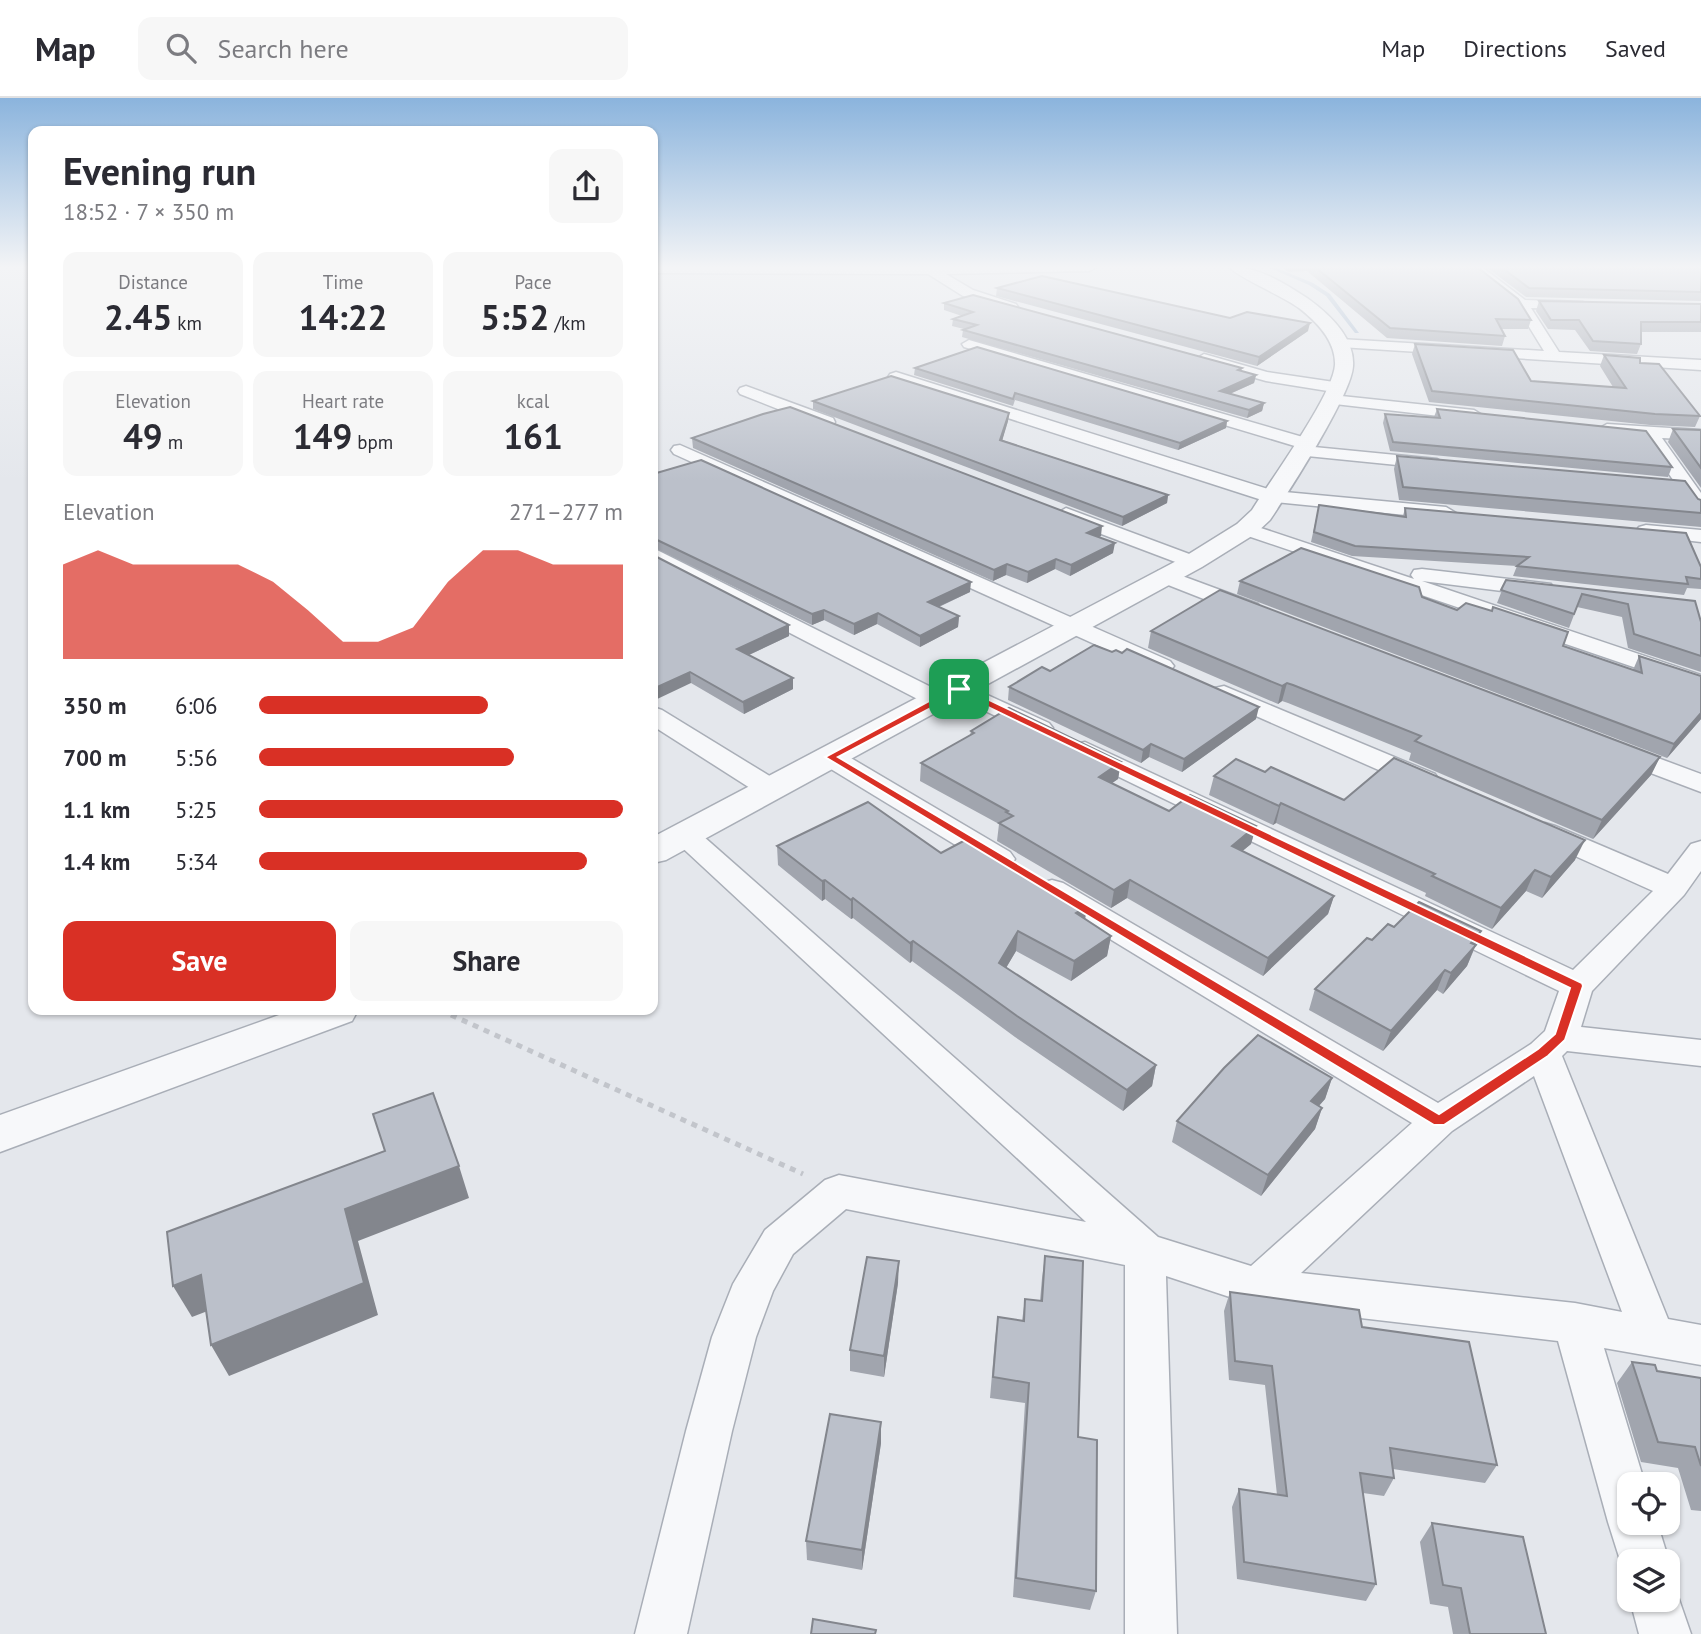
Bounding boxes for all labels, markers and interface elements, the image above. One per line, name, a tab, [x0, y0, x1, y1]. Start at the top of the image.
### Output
search box	[138, 17, 628, 80]
text: Map	[35, 27, 96, 70]
icon: search	[162, 29, 200, 67]
text: Search here	[218, 32, 349, 65]
text: Map	[1381, 33, 1425, 64]
text: Directions	[1463, 33, 1567, 64]
text: Saved	[1605, 33, 1666, 64]
text: Evening run	[63, 146, 256, 195]
button: share	[549, 149, 623, 223]
text: 18:52 · 7 × 350 m	[63, 197, 234, 226]
text: Distance	[118, 270, 188, 294]
text: Time	[323, 270, 363, 294]
text: Pace	[514, 270, 552, 294]
text: 2.45	[104, 294, 172, 340]
text: 14:22	[299, 294, 387, 340]
text: 5:52	[480, 294, 549, 340]
text: km	[172, 311, 202, 335]
text: /km	[549, 311, 586, 335]
text: Elevation	[115, 389, 191, 413]
text: Heart rate	[302, 389, 384, 413]
text: kcal	[517, 389, 549, 413]
text: 49	[123, 413, 163, 459]
text: 149	[293, 413, 352, 459]
text: 161	[503, 413, 563, 459]
text: m	[163, 430, 183, 454]
text: bpm	[352, 430, 393, 454]
text: Elevation	[63, 497, 155, 526]
text: 271–277 m	[509, 497, 623, 526]
pin	[929, 659, 989, 719]
icon: arrive	[940, 670, 978, 708]
text: 350 m	[63, 691, 126, 720]
text: 6:06	[175, 691, 218, 720]
text: 700 m	[63, 743, 126, 772]
text: 5:56	[175, 743, 218, 772]
text: 1.1 km	[63, 795, 130, 824]
text: 5:25	[175, 795, 218, 824]
text: 1.4 km	[63, 847, 130, 876]
text: 5:34	[175, 847, 218, 876]
button: Save	[63, 921, 336, 1001]
button: Share	[350, 921, 623, 1001]
map controls	[1617, 1472, 1680, 1612]
button: locate	[1617, 1472, 1680, 1535]
button: layers	[1617, 1549, 1680, 1612]

